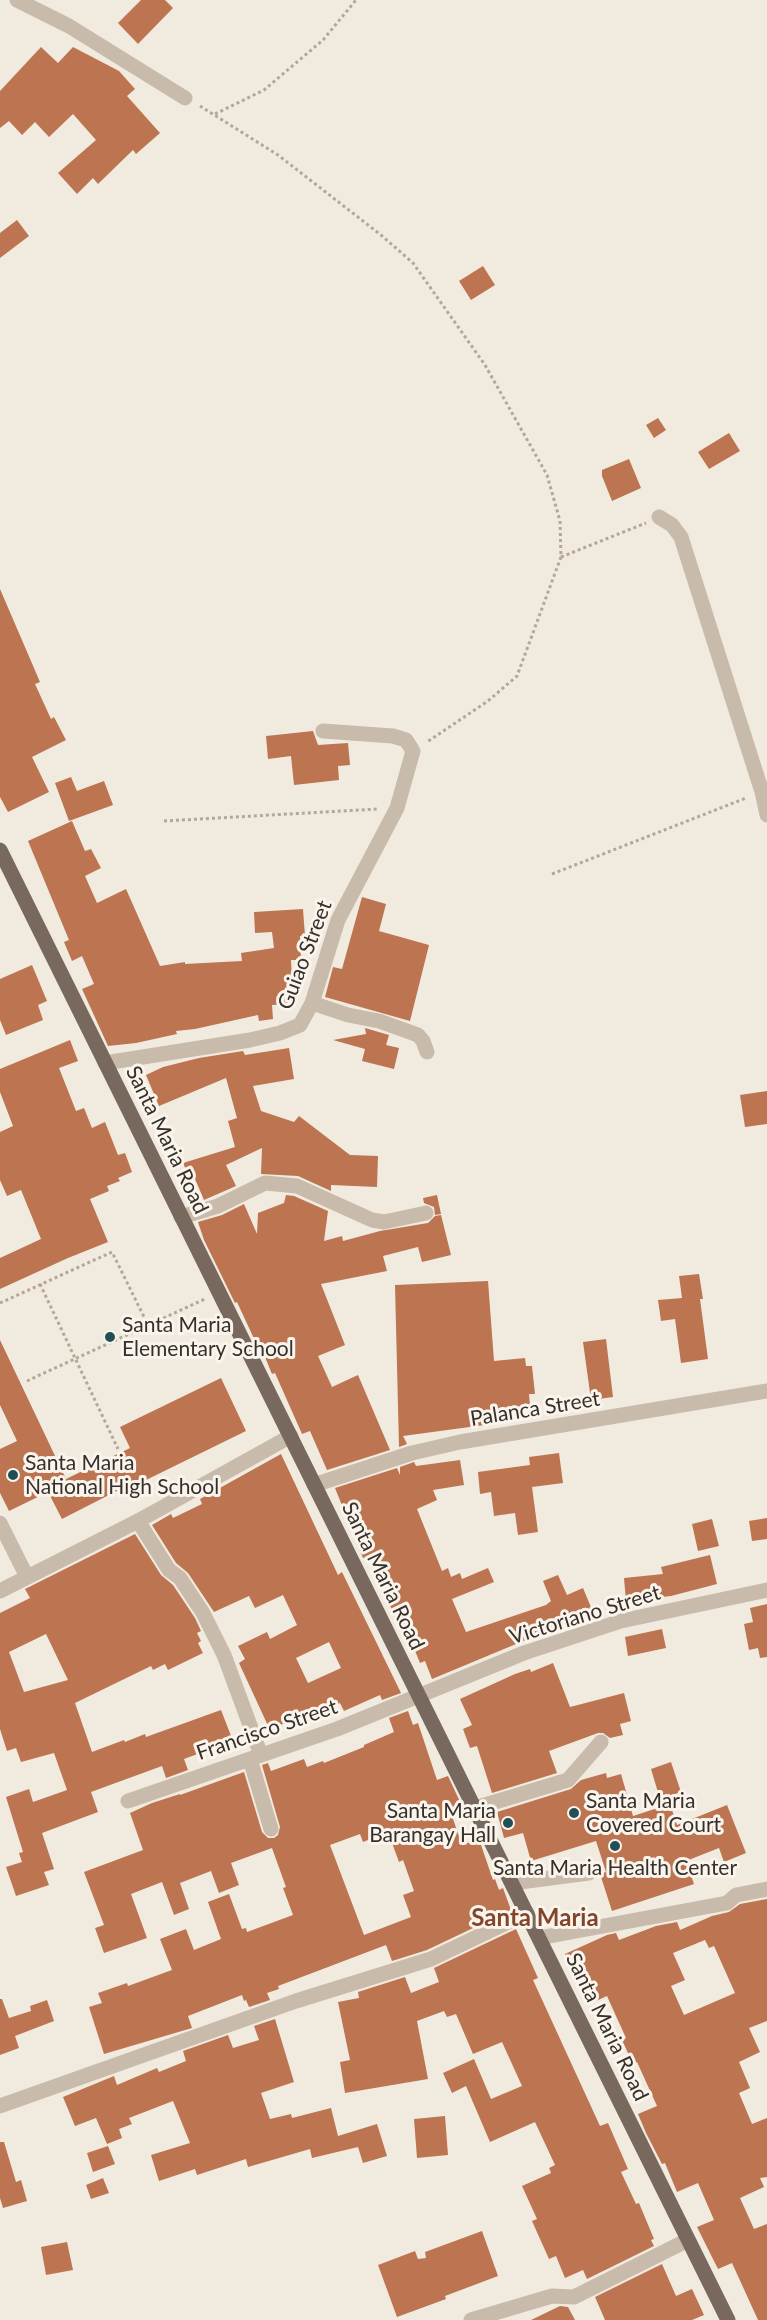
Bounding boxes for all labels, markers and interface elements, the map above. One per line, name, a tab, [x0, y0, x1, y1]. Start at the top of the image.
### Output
street label: Guiao Street	[273, 897, 337, 1013]
street label: Santa Maria Road	[120, 1062, 214, 1218]
place label: Santa Maria Elementary School	[122, 1312, 294, 1362]
marker: Santa Maria Elementary School	[103, 1330, 117, 1344]
street label: Palanca Street	[468, 1386, 602, 1432]
place label: Santa Maria National High School	[25, 1450, 219, 1500]
marker: Santa Maria National High School	[6, 1468, 20, 1482]
street label: Santa Maria Road	[336, 1498, 430, 1654]
street label: Victoriano Street	[507, 1580, 663, 1650]
street label: Francisco Street	[193, 1694, 341, 1766]
place label: Santa Maria Covered Court	[586, 1788, 721, 1838]
place label: Santa Maria Barangay Hall	[369, 1798, 496, 1848]
marker: Santa Maria Covered Court	[567, 1806, 581, 1820]
marker: Santa Maria Barangay Hall	[501, 1816, 515, 1830]
marker: Santa Maria Health Center	[608, 1839, 622, 1853]
place label: Santa Maria Health Center	[493, 1855, 737, 1881]
district label: Santa Maria	[471, 1904, 599, 1932]
street label: Santa Maria Road	[560, 1949, 654, 2105]

